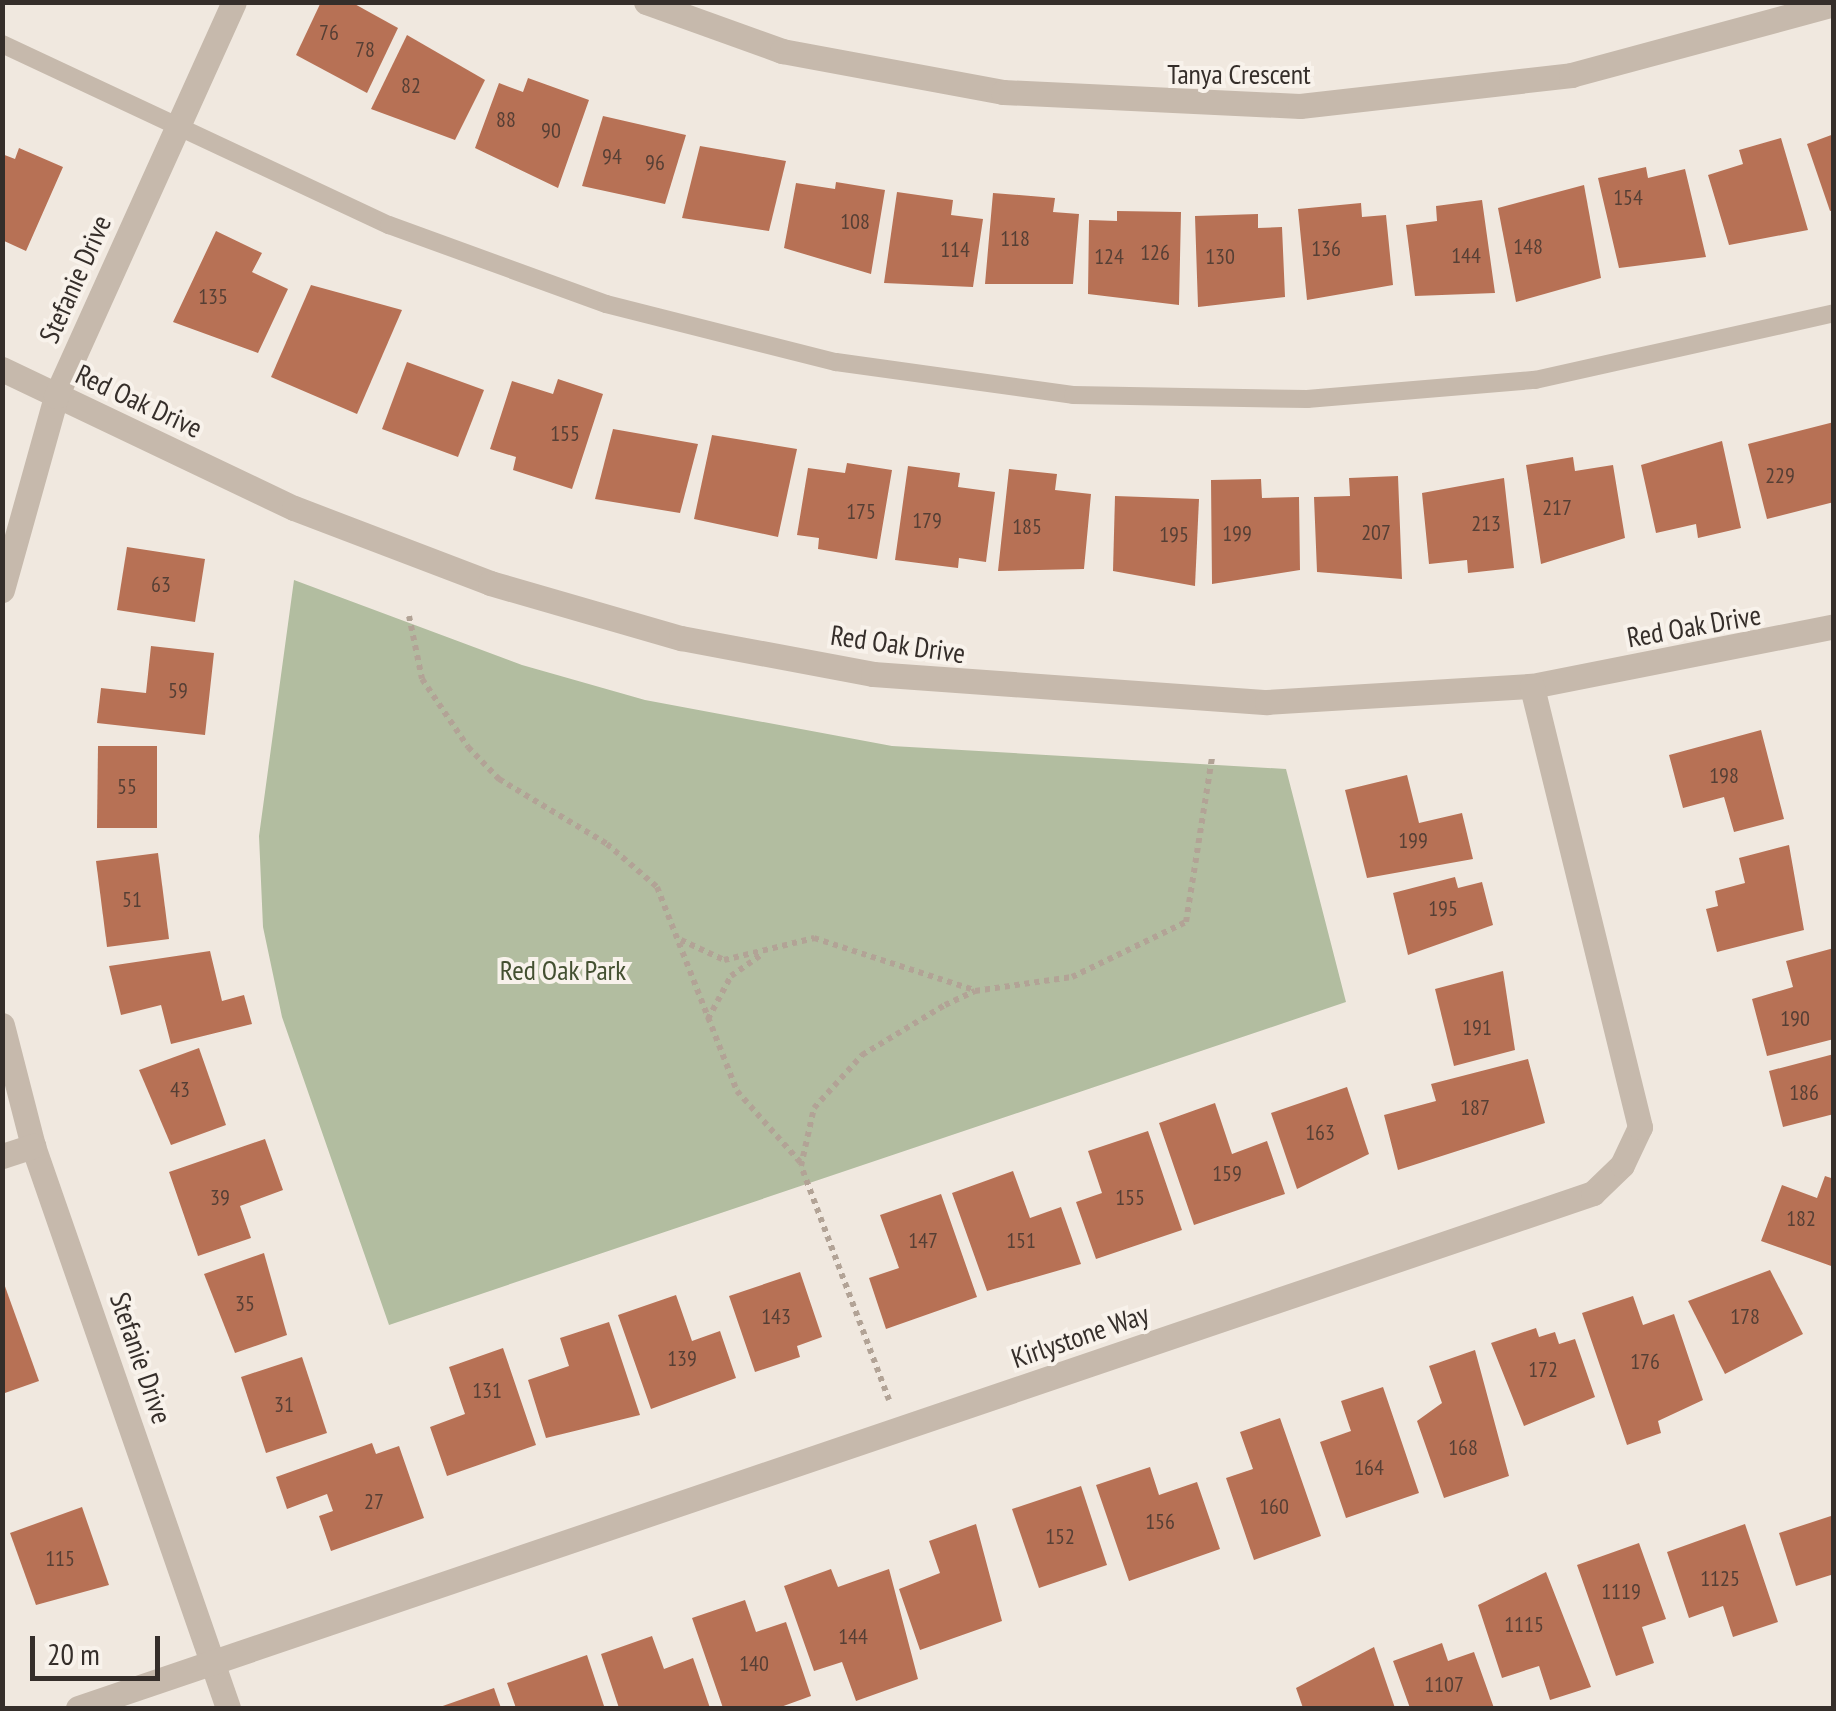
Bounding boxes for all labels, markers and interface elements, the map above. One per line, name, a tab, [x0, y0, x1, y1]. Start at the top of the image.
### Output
house number: 76	[319, 20, 339, 46]
house number: 78	[355, 37, 375, 63]
street label: Tanya Crescent	[1167, 57, 1311, 91]
house number: 82	[401, 73, 421, 99]
house number: 88	[496, 107, 516, 133]
house number: 90	[541, 118, 561, 144]
house number: 94	[602, 144, 622, 170]
house number: 96	[645, 150, 665, 176]
house number: 154	[1613, 185, 1643, 211]
house number: 108	[840, 209, 870, 235]
street label: Stefanie Drive	[32, 210, 118, 348]
house number: 118	[1000, 226, 1030, 252]
house number: 148	[1513, 234, 1543, 260]
house number: 136	[1311, 236, 1341, 262]
house number: 114	[940, 237, 970, 263]
house number: 126	[1140, 240, 1170, 266]
house number: 144	[1451, 243, 1481, 269]
house number: 124	[1094, 244, 1124, 270]
house number: 130	[1205, 244, 1235, 270]
house number: 135	[198, 284, 228, 310]
street label: Red Oak Drive	[70, 357, 208, 445]
house number: 155	[550, 421, 580, 447]
house number: 229	[1765, 463, 1795, 489]
house number: 217	[1542, 495, 1572, 521]
house number: 175	[846, 499, 876, 525]
house number: 179	[912, 508, 942, 534]
house number: 213	[1471, 511, 1501, 537]
house number: 185	[1012, 514, 1042, 540]
house number: 207	[1361, 520, 1391, 546]
house number: 199	[1222, 521, 1252, 547]
house number: 195	[1159, 522, 1189, 548]
house number: 63	[151, 572, 171, 598]
street label: Red Oak Drive	[1624, 598, 1764, 654]
street label: Red Oak Drive	[828, 618, 968, 670]
house number: 59	[168, 678, 188, 704]
house number: 198	[1709, 763, 1739, 789]
house number: 55	[117, 774, 137, 800]
house number: 199	[1398, 828, 1428, 854]
house number: 51	[122, 887, 142, 913]
house number: 195	[1428, 896, 1458, 922]
park label: Red Oak Park	[500, 953, 626, 987]
house number: 190	[1780, 1006, 1810, 1032]
house number: 191	[1462, 1015, 1492, 1041]
house number: 43	[170, 1077, 190, 1103]
house number: 186	[1789, 1080, 1819, 1106]
house number: 187	[1460, 1095, 1490, 1121]
house number: 163	[1305, 1120, 1335, 1146]
house number: 159	[1212, 1161, 1242, 1187]
house number: 39	[210, 1185, 230, 1211]
house number: 155	[1115, 1185, 1145, 1211]
house number: 182	[1786, 1206, 1816, 1232]
house number: 147	[908, 1228, 938, 1254]
house number: 151	[1006, 1228, 1036, 1254]
street label: Stefanie Drive	[103, 1288, 179, 1428]
house number: 35	[235, 1291, 255, 1317]
street label: Kirlystone Way	[1007, 1297, 1153, 1375]
house number: 143	[761, 1304, 791, 1330]
house number: 178	[1730, 1304, 1760, 1330]
house number: 139	[667, 1346, 697, 1372]
house number: 176	[1630, 1349, 1660, 1375]
house number: 172	[1528, 1357, 1558, 1383]
house number: 131	[472, 1378, 502, 1404]
house number: 31	[274, 1392, 294, 1418]
house number: 168	[1448, 1435, 1478, 1461]
house number: 164	[1354, 1455, 1384, 1481]
house number: 27	[364, 1489, 384, 1515]
house number: 160	[1259, 1494, 1289, 1520]
house number: 156	[1145, 1509, 1175, 1535]
house number: 152	[1045, 1524, 1075, 1550]
house number: 115	[45, 1546, 75, 1572]
house number: 1125	[1700, 1566, 1740, 1592]
house number: 1119	[1601, 1579, 1641, 1605]
house number: 1115	[1504, 1612, 1544, 1638]
scale bar	[35, 1616, 165, 1678]
house number: 144	[838, 1624, 868, 1650]
text: 20 m	[47, 1634, 100, 1673]
house number: 140	[739, 1651, 769, 1677]
house number: 1107	[1424, 1672, 1464, 1698]

